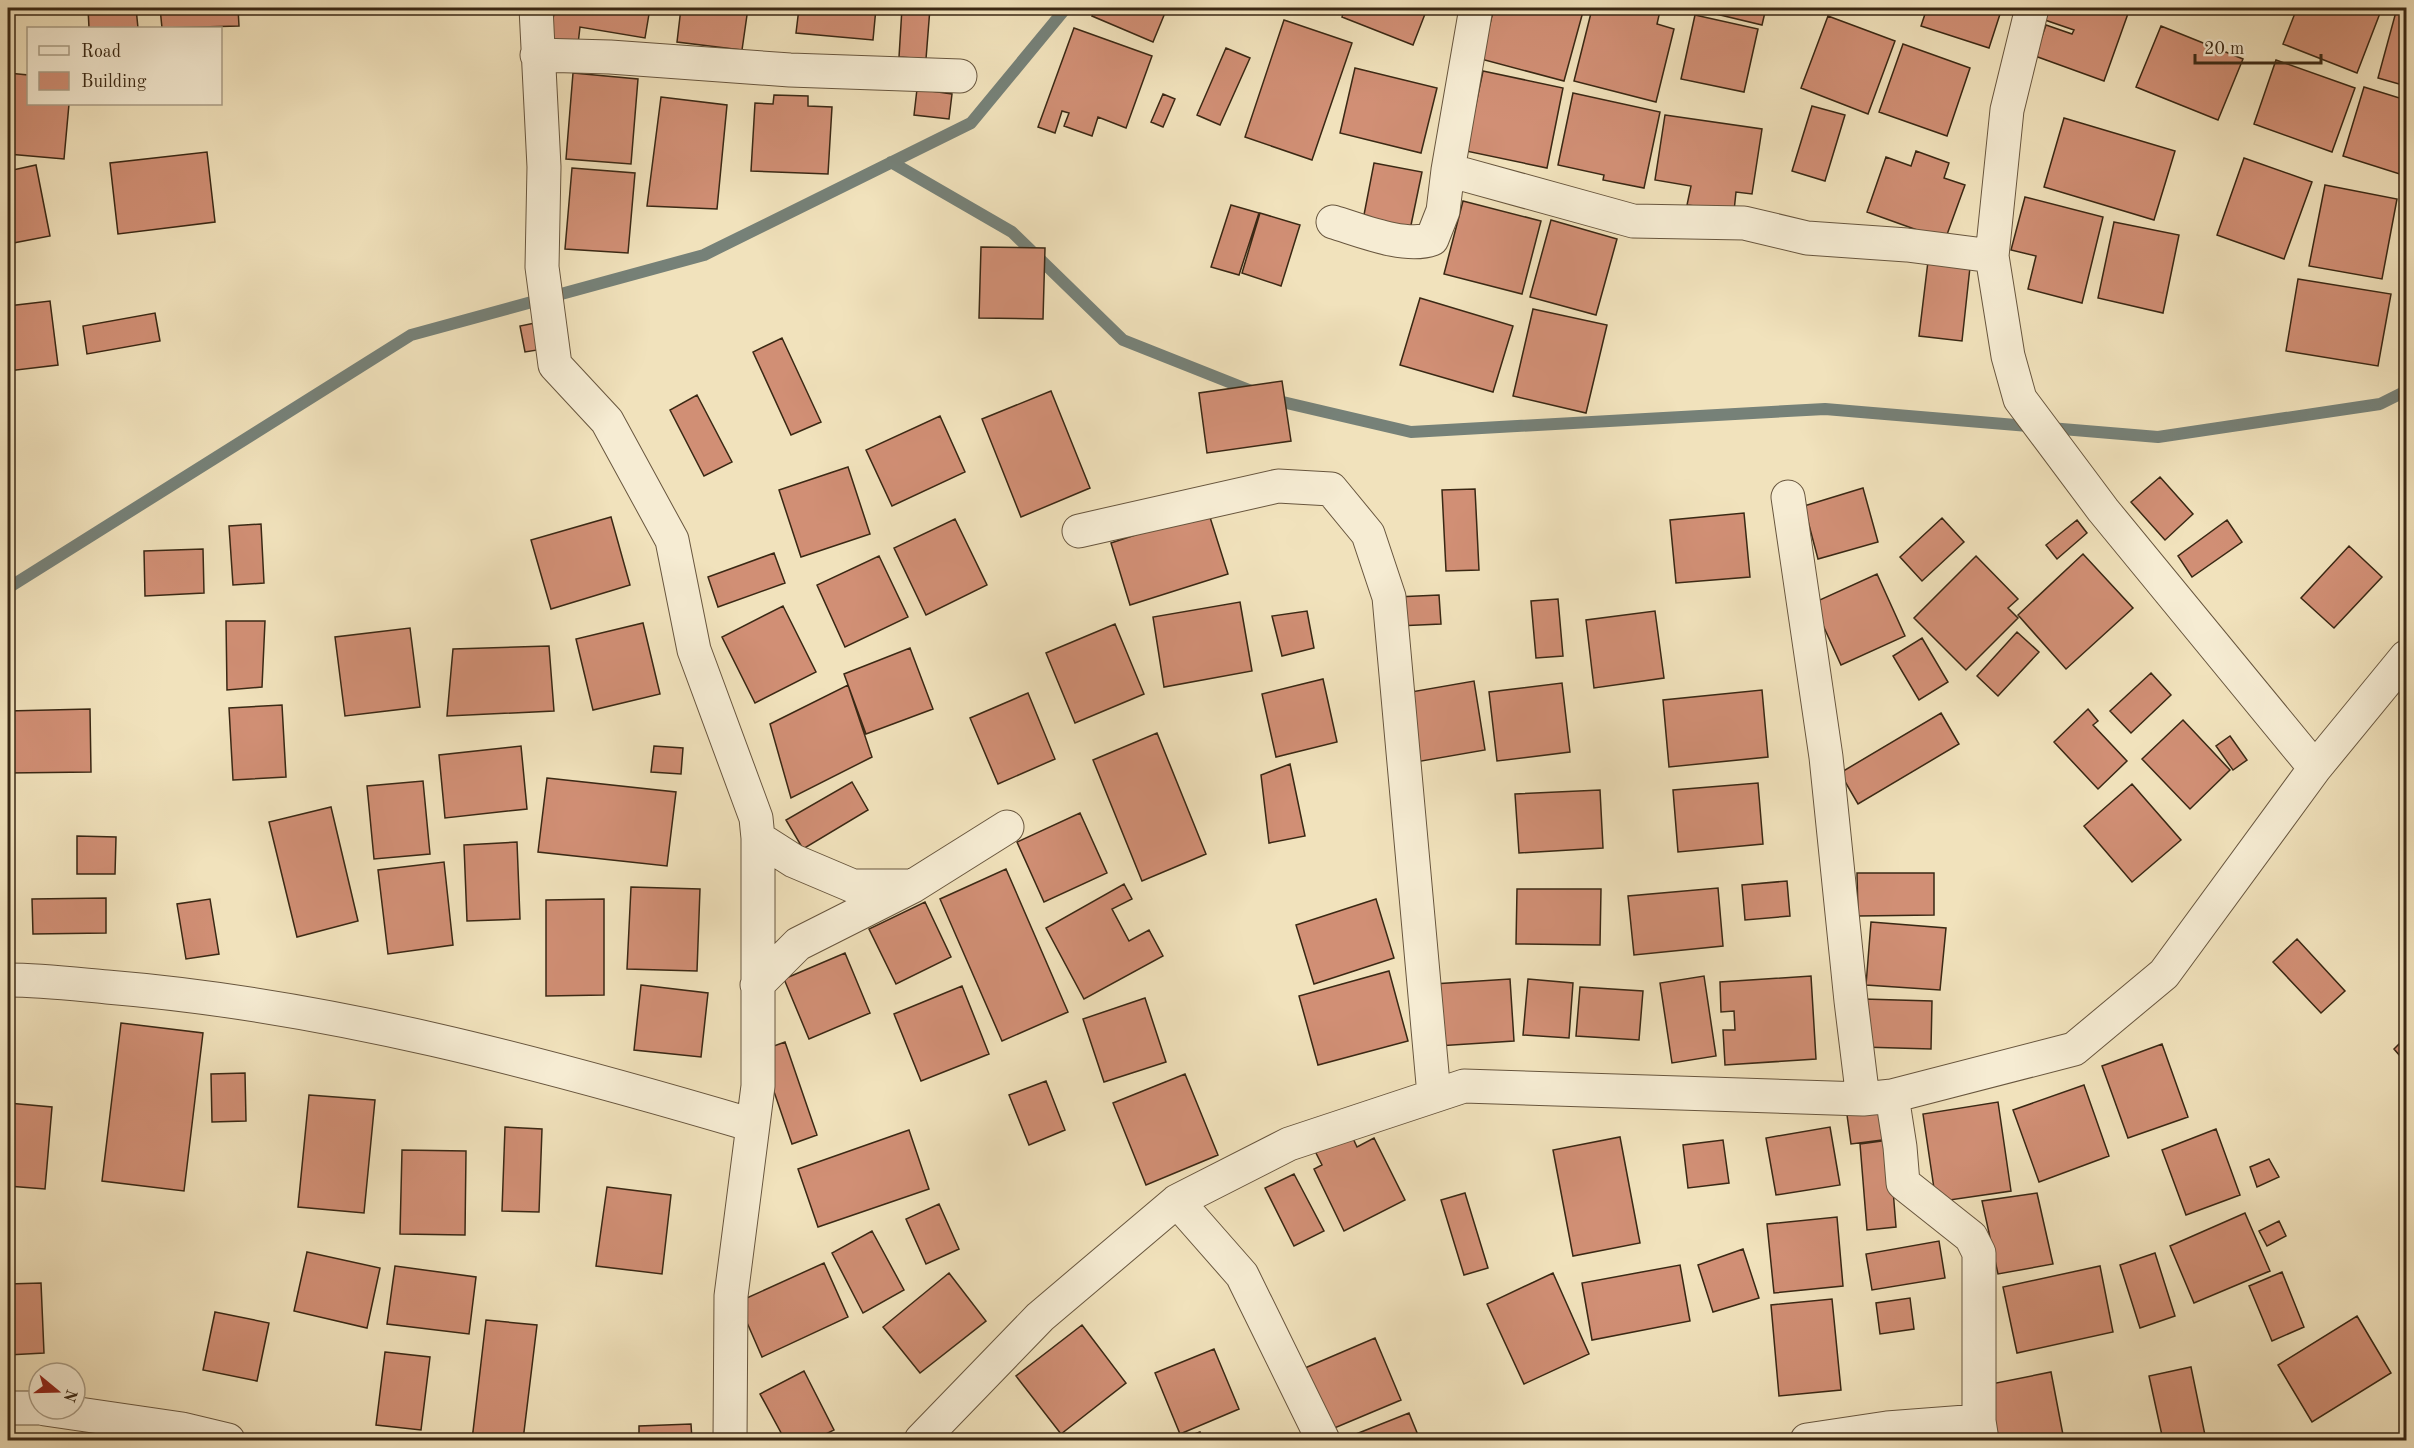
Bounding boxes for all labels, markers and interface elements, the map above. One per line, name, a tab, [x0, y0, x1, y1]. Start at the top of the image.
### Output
legend	[27, 27, 222, 105]
scale bar	[2195, 27, 2321, 65]
text: 20 m	[2204, 40, 2244, 58]
text: Road	[81, 43, 121, 61]
text: Building	[81, 73, 147, 91]
north arrow	[27, 1361, 87, 1421]
text: N	[59, 1387, 79, 1404]

